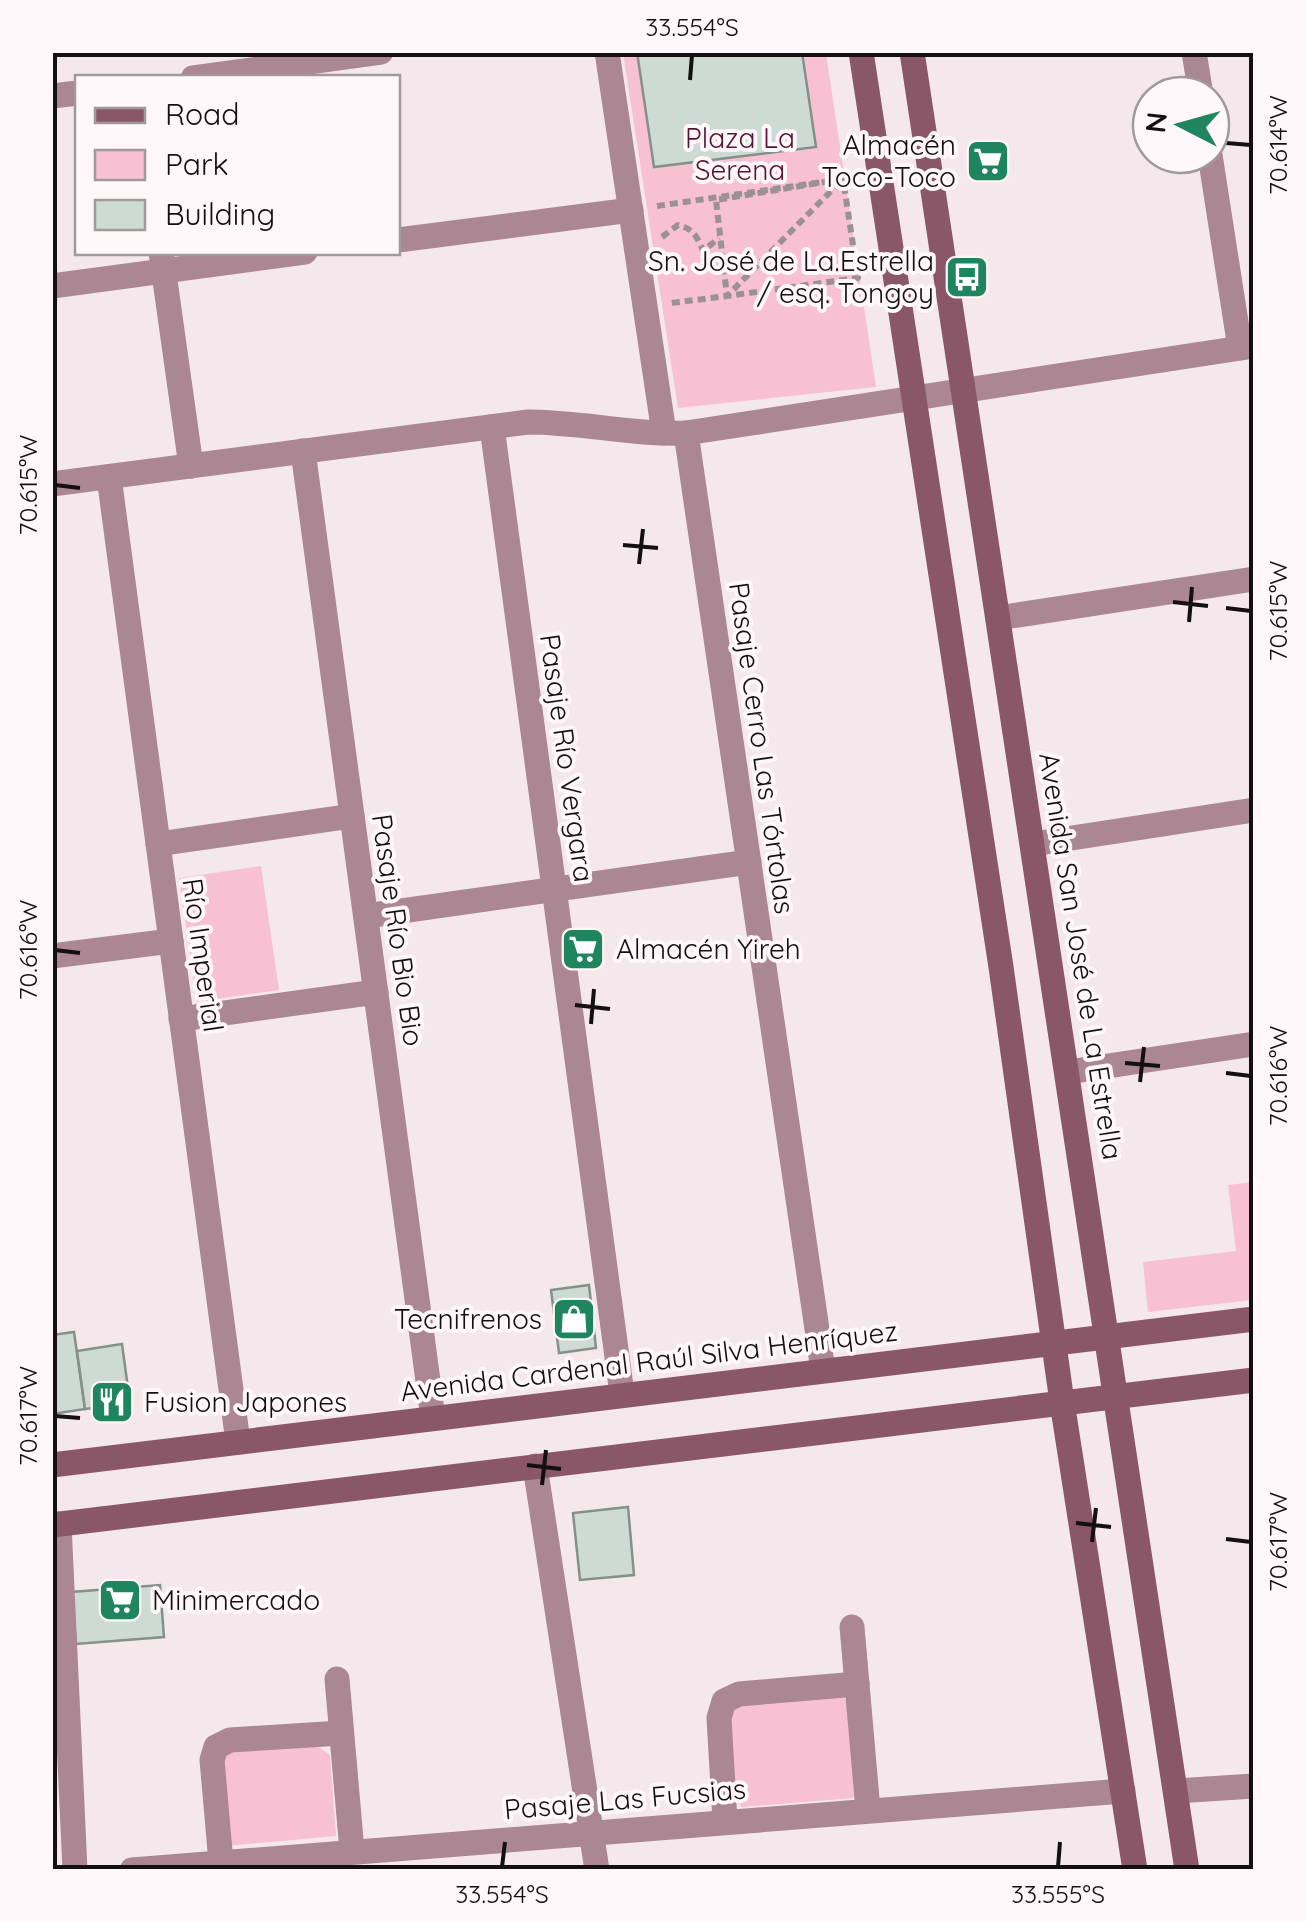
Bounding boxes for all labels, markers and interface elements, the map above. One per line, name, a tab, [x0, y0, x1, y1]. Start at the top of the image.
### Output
text: 33.554°S	[645, 11, 739, 42]
legend	[75, 75, 400, 255]
north arrow	[1131, 75, 1231, 175]
text: Road	[165, 95, 239, 133]
text: 70.614°W	[1262, 95, 1293, 195]
text: N	[1137, 110, 1174, 134]
park label: Plaza La Serena	[685, 120, 795, 187]
place label: Almacén Toco-Toco	[821, 127, 956, 194]
supermarket icon: Almacén Toco-Toco	[965, 138, 1011, 184]
text: Park	[165, 145, 229, 183]
text: Building	[165, 195, 275, 233]
place label: Sn. José de La.Estrella / esq. Tongoy	[648, 243, 934, 310]
bus stop icon: Sn. José de La.Estrella / esq. Tongoy	[944, 254, 990, 300]
text: 70.615°W	[12, 435, 43, 535]
text: 70.615°W	[1262, 561, 1293, 661]
street label: Pasaje Cerro Las Tórtolas	[722, 580, 803, 916]
street label: Pasaje Río Vergara	[533, 632, 602, 884]
street label: Avenida San José de La Estrella	[1032, 750, 1131, 1162]
street label: Pasaje Río Bio Bio	[365, 812, 432, 1048]
street label: Río Imperial	[175, 876, 232, 1034]
text: 70.616°W	[12, 900, 43, 1000]
supermarket icon: Almacén Yireh	[560, 926, 606, 972]
place label: Almacén Yireh	[616, 931, 801, 966]
text: 70.616°W	[1262, 1026, 1293, 1126]
shop icon: Tecnifrenos	[551, 1296, 597, 1342]
place label: Tecnifrenos	[394, 1301, 542, 1336]
street label: Avenida Cardenal Raúl Silva Henríquez	[398, 1313, 899, 1408]
text: 70.617°W	[12, 1366, 43, 1466]
restaurant icon: Fusion Japones	[89, 1379, 135, 1425]
place label: Fusion Japones	[144, 1384, 347, 1419]
text: 70.617°W	[1262, 1492, 1293, 1592]
supermarket icon: Minimercado	[97, 1577, 143, 1623]
place label: Minimercado	[152, 1582, 320, 1617]
street label: Pasaje Las Fucsias	[503, 1770, 747, 1827]
text: 33.554°S	[455, 1878, 549, 1909]
text: 33.555°S	[1011, 1878, 1105, 1909]

